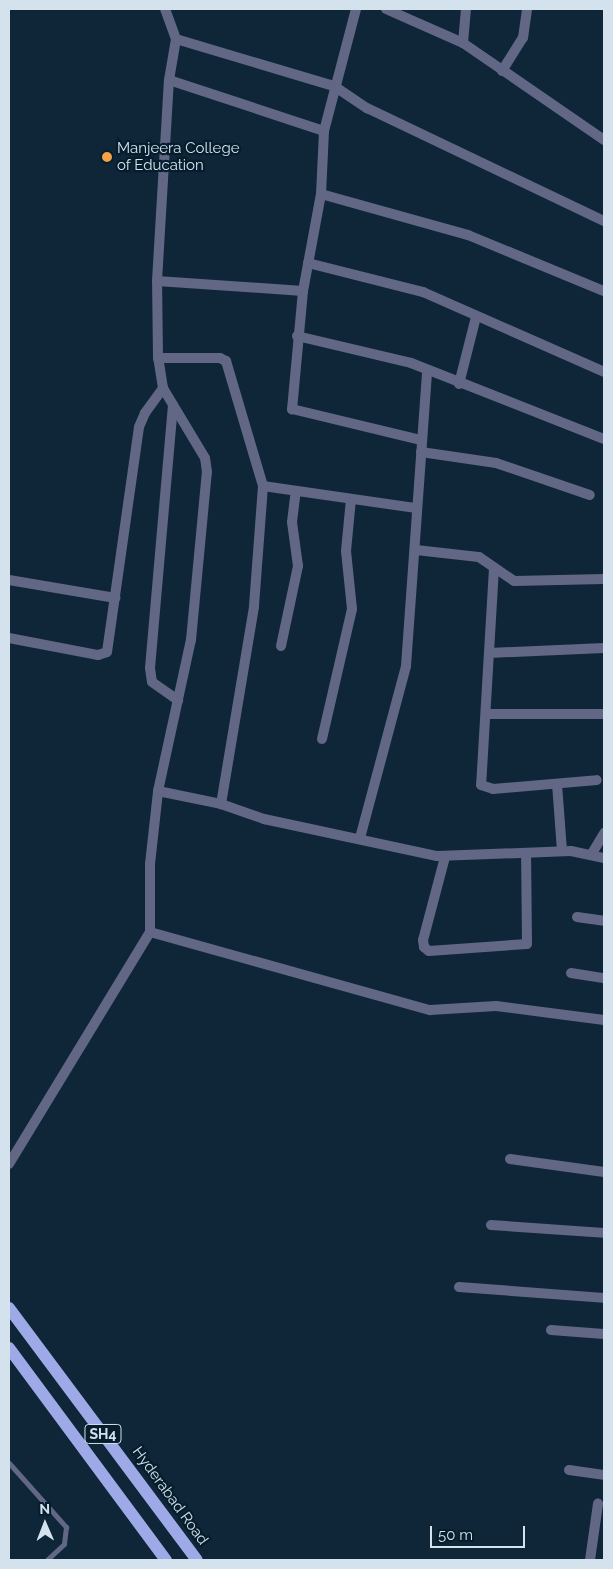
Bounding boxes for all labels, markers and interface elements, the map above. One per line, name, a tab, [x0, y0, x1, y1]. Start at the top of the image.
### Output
place label: Manjeera College of Education	[117, 139, 239, 174]
marker: Manjeera College of Education	[101, 151, 113, 163]
road number: SH4	[84, 1422, 122, 1446]
street label: Hyderabad Road	[128, 1443, 212, 1549]
north arrow	[20, 1499, 70, 1549]
text: N	[39, 1501, 50, 1517]
scale bar	[433, 1516, 528, 1548]
text: 50 m	[438, 1526, 473, 1544]

